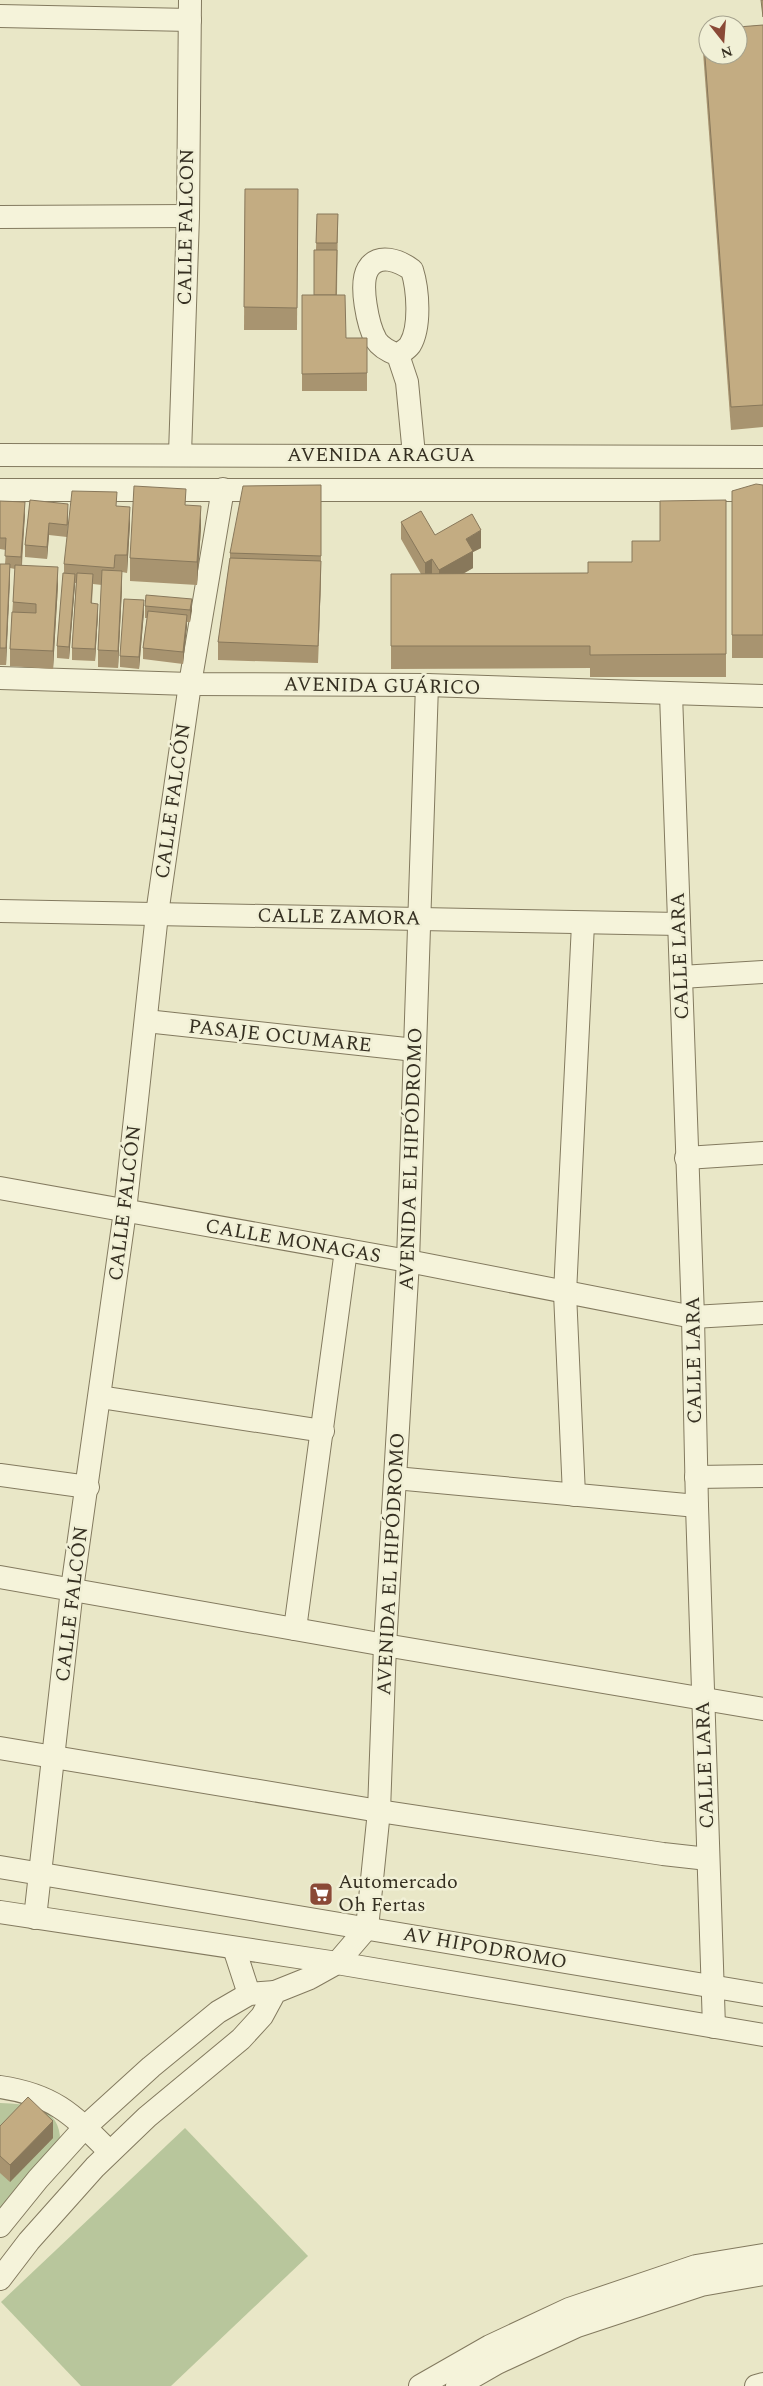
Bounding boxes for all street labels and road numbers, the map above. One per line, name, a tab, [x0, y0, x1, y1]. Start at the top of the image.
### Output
street label: CALLE FALCON	[170, 148, 202, 306]
street label: AVENIDA ARAGUA	[287, 440, 475, 470]
street label: AVENIDA GUÁRICO	[283, 669, 481, 703]
street label: CALLE FALCÓN	[147, 721, 199, 881]
street label: CALLE LARA	[663, 892, 697, 1020]
street label: CALLE ZAMORA	[257, 901, 421, 933]
street label: PASAJE OCUMARE	[187, 1011, 373, 1061]
street label: AVENIDA EL HIPÓDROMO	[391, 1027, 431, 1291]
street label: CALLE FALCÓN	[101, 1123, 149, 1283]
street label: CALLE MONAGAS	[203, 1211, 383, 1271]
street label: CALLE LARA	[678, 1296, 710, 1424]
street label: AVENIDA EL HIPÓDROMO	[369, 1432, 413, 1696]
street label: CALLE FALCÓN	[48, 1524, 96, 1684]
street label: CALLE LARA	[688, 1701, 722, 1829]
street label: AV HIPODROMO	[401, 1919, 569, 1977]

